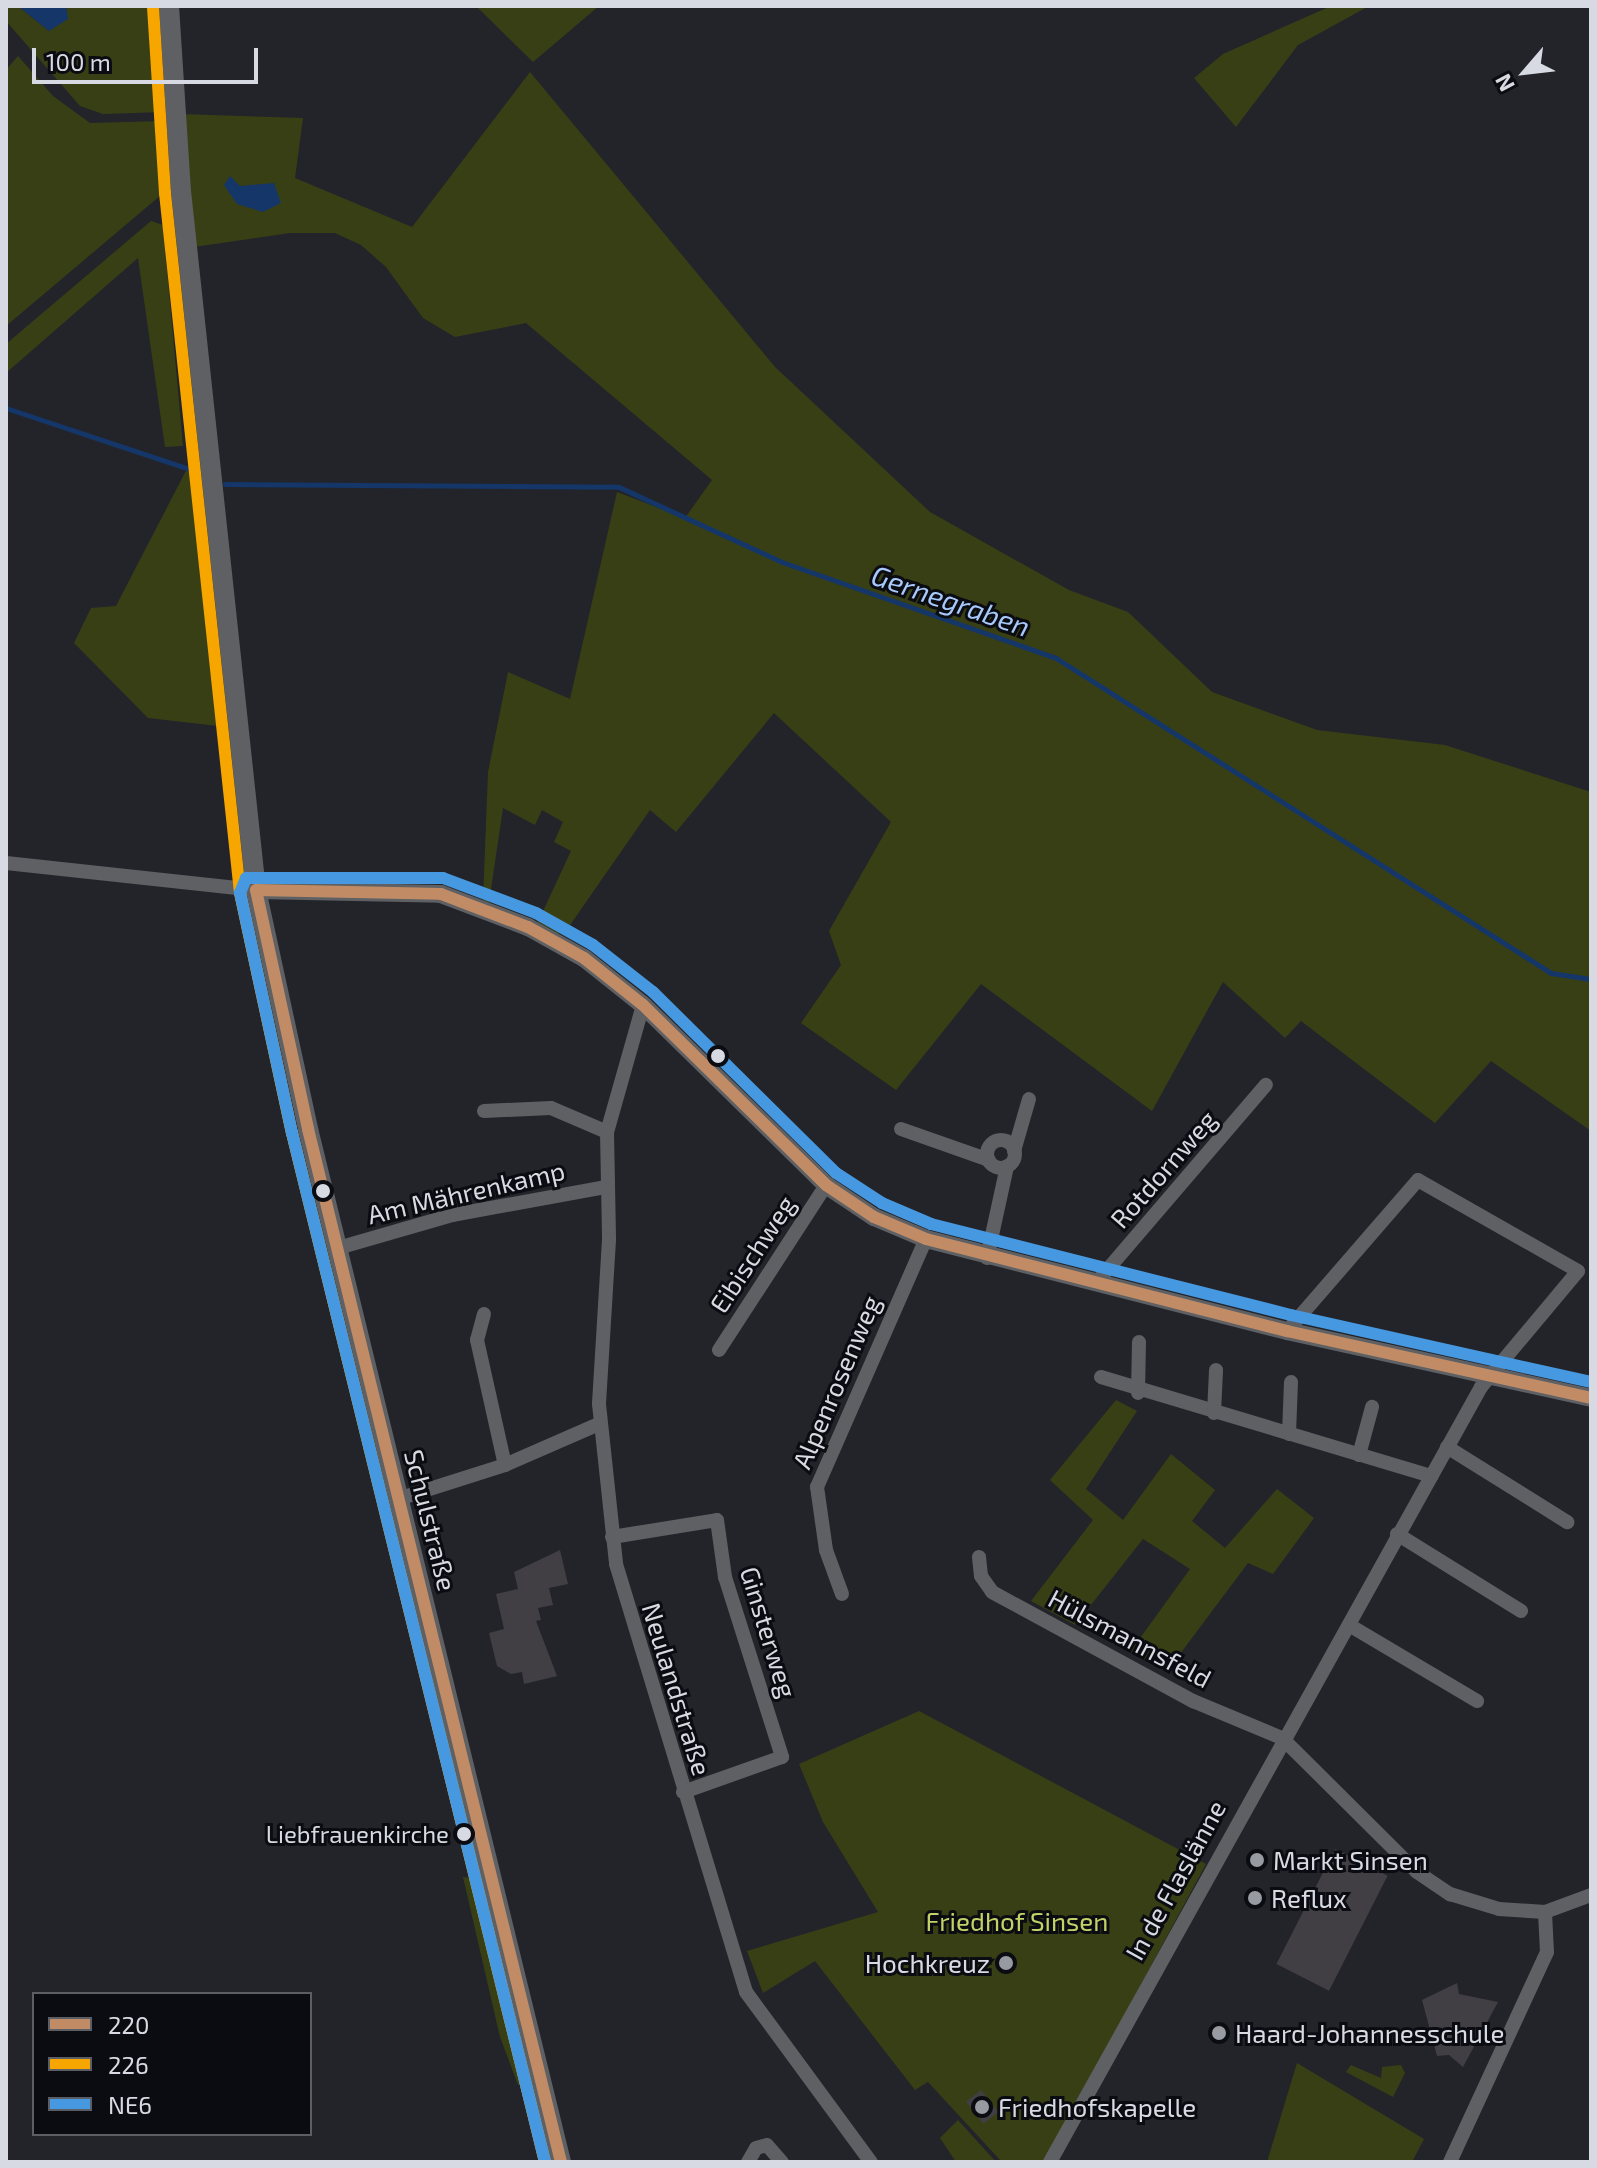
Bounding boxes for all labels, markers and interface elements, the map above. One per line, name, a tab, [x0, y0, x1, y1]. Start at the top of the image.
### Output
scale bar	[36, 32, 262, 82]
north arrow	[1485, 32, 1565, 112]
text: 100 m	[46, 47, 111, 76]
text: N	[1489, 70, 1519, 96]
water label: Gernegraben	[867, 557, 1035, 643]
unlabelled marker	[710, 1048, 726, 1064]
street label: Rotdornweg	[1103, 1104, 1223, 1234]
street label: Am Mährenkamp	[364, 1154, 568, 1230]
unlabelled marker	[315, 1183, 331, 1199]
street label: Eibischweg	[703, 1190, 801, 1318]
street label: Alpenrosenweg	[785, 1291, 887, 1473]
street label: Schulstraße	[398, 1446, 464, 1594]
street label: Ginsterweg	[734, 1563, 804, 1701]
street label: Hülsmannsfeld	[1043, 1582, 1217, 1694]
street label: Neulandstraße	[636, 1599, 718, 1779]
street label: In de Flaslänne	[1118, 1795, 1232, 1965]
place label: Liebfrauenkirche	[266, 1820, 449, 1848]
marker: Liebfrauenkirche	[456, 1826, 472, 1842]
place label: Markt Sinsen	[1273, 1844, 1428, 1876]
marker: Markt Sinsen	[1248, 1851, 1266, 1869]
place label: Reflux	[1271, 1882, 1347, 1914]
marker: Reflux	[1246, 1889, 1264, 1907]
park label: Friedhof Sinsen	[925, 1905, 1109, 1937]
place label: Hochkreuz	[865, 1947, 990, 1979]
marker: Hochkreuz	[997, 1954, 1015, 1972]
legend	[32, 1992, 312, 2136]
text: 220	[108, 2010, 149, 2039]
place label: Haard-Johannesschule	[1235, 2017, 1505, 2049]
marker: Haard-Johannesschule	[1210, 2024, 1228, 2042]
text: 226	[108, 2050, 149, 2079]
text: NE6	[108, 2090, 152, 2119]
place label: Friedhofskapelle	[998, 2091, 1196, 2123]
marker: Friedhofskapelle	[973, 2098, 991, 2116]

